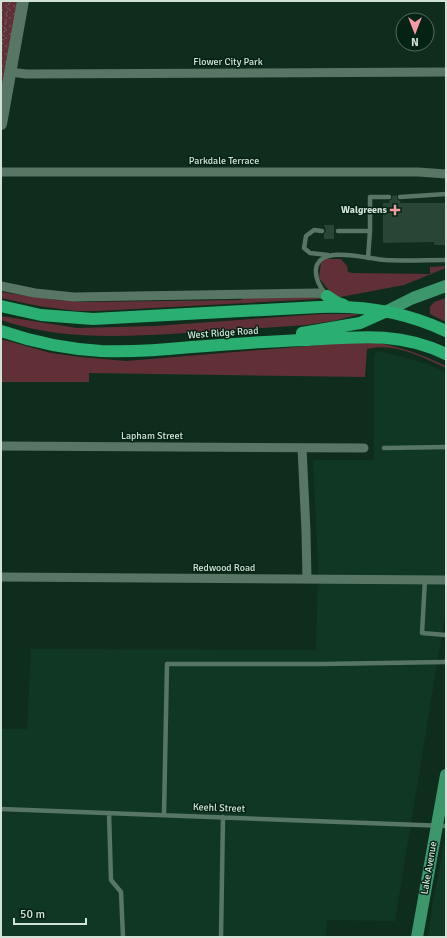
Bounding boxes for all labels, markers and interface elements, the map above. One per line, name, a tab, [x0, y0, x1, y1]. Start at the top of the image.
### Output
north arrow	[395, 12, 435, 52]
text: N	[411, 35, 419, 48]
street label: Flower City Park	[193, 56, 263, 68]
street label: Parkdale Terrace	[189, 155, 259, 167]
place label: Walgreens	[341, 204, 388, 216]
marker: Walgreens	[390, 205, 400, 215]
street label: West Ridge Road	[187, 325, 259, 341]
street label: Lapham Street	[121, 430, 184, 442]
street label: Redwood Road	[193, 562, 255, 574]
street label: Keehl Street	[193, 801, 246, 815]
street label: Lake Avenue	[418, 841, 440, 895]
scale bar	[14, 900, 86, 926]
text: 50 m	[20, 907, 45, 922]

